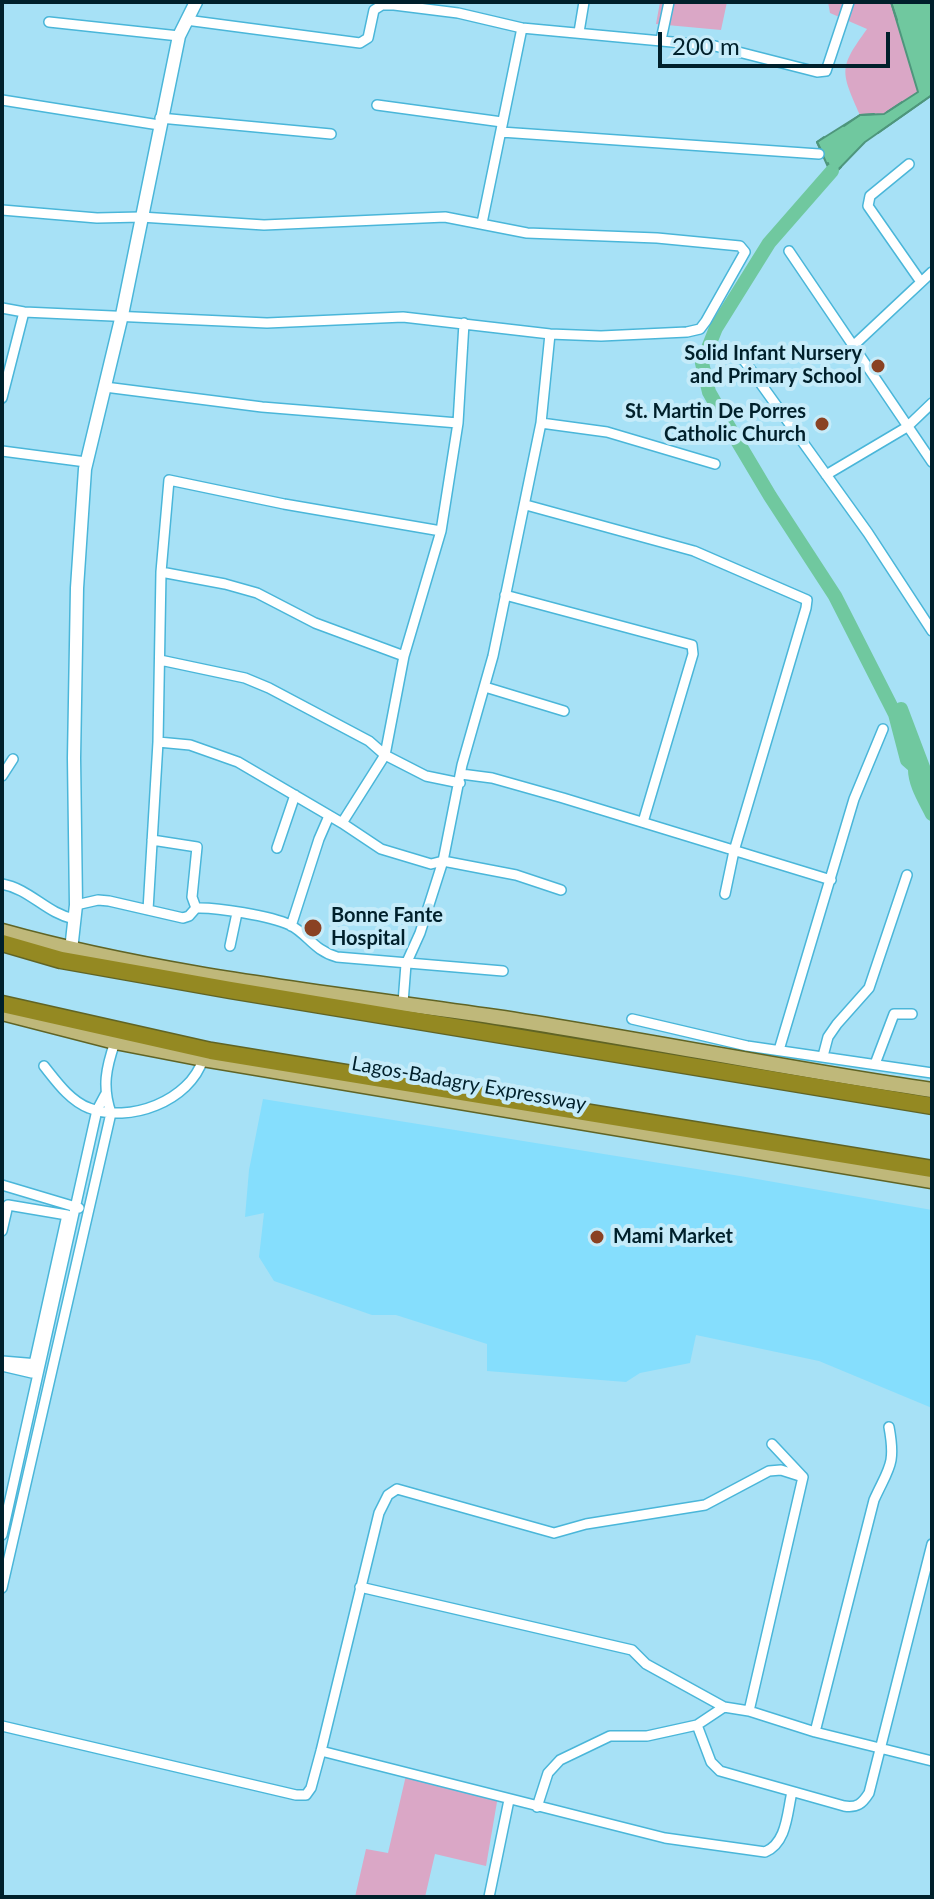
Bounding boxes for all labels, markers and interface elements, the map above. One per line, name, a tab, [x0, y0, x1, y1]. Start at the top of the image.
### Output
scale bar	[662, 16, 894, 66]
text: 200 m	[672, 31, 740, 60]
place label: Solid Infant Nursery and Primary School	[684, 342, 862, 389]
marker: Solid Infant Nursery and Primary School	[869, 357, 887, 375]
place label: St. Martin De Porres Catholic Church	[625, 400, 806, 447]
marker: St. Martin De Porres Catholic Church	[813, 415, 831, 433]
place label: Bonne Fante Hospital	[331, 904, 443, 951]
marker: Bonne Fante Hospital	[302, 917, 324, 939]
street label: Lagos-Badagry Expressway	[350, 1052, 588, 1116]
place label: Mami Market	[613, 1225, 733, 1249]
marker: Mami Market	[588, 1228, 606, 1246]

